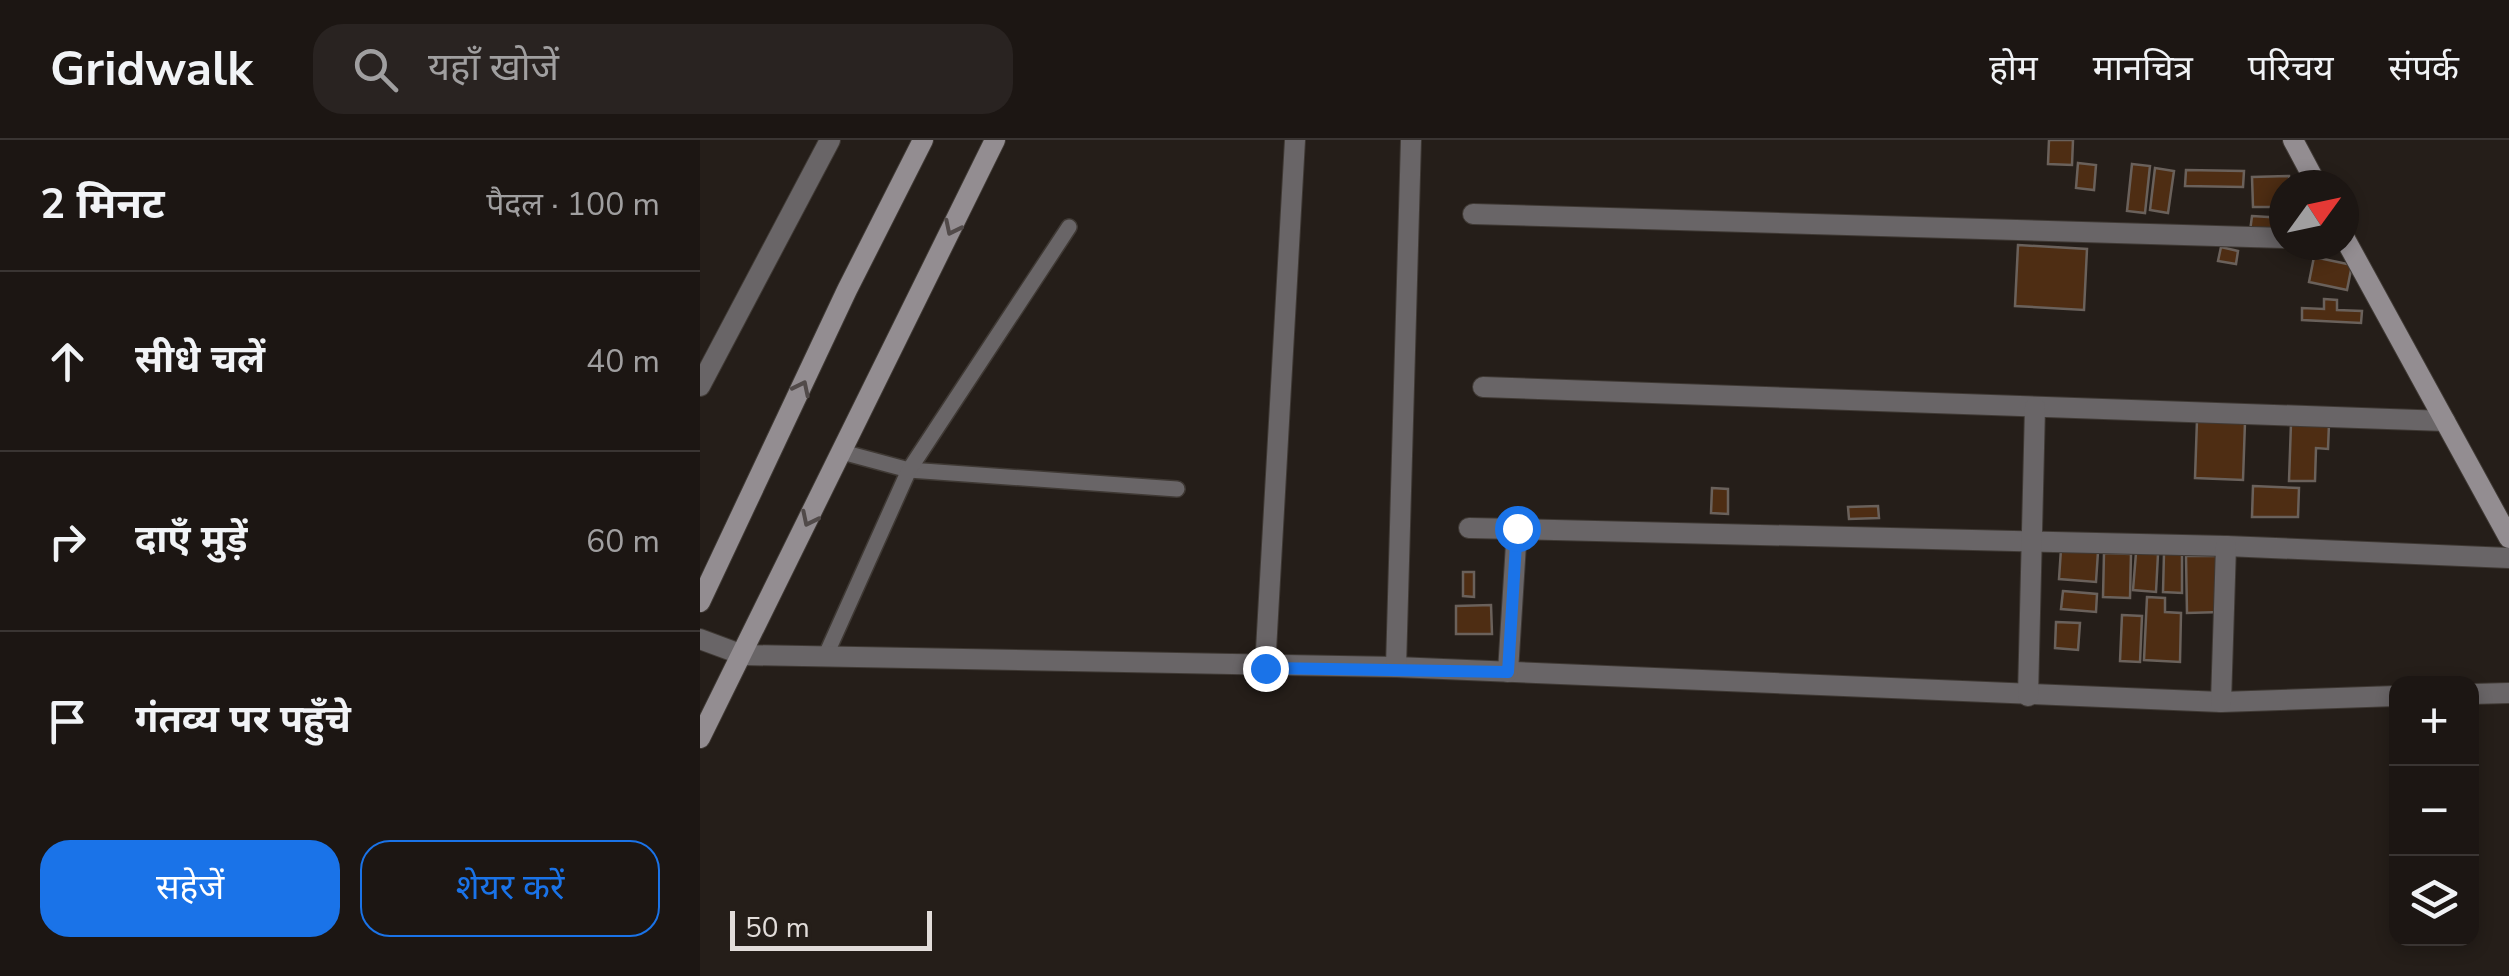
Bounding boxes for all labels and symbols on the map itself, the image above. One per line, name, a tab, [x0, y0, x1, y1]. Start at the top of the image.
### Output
north arrow	[2269, 170, 2359, 260]
one-way arrow	[945, 217, 965, 235]
one-way arrow	[790, 380, 810, 398]
route start	[1495, 506, 1541, 552]
one-way arrow	[801, 509, 821, 527]
route end	[1243, 646, 1289, 692]
scale bar	[730, 906, 932, 950]

